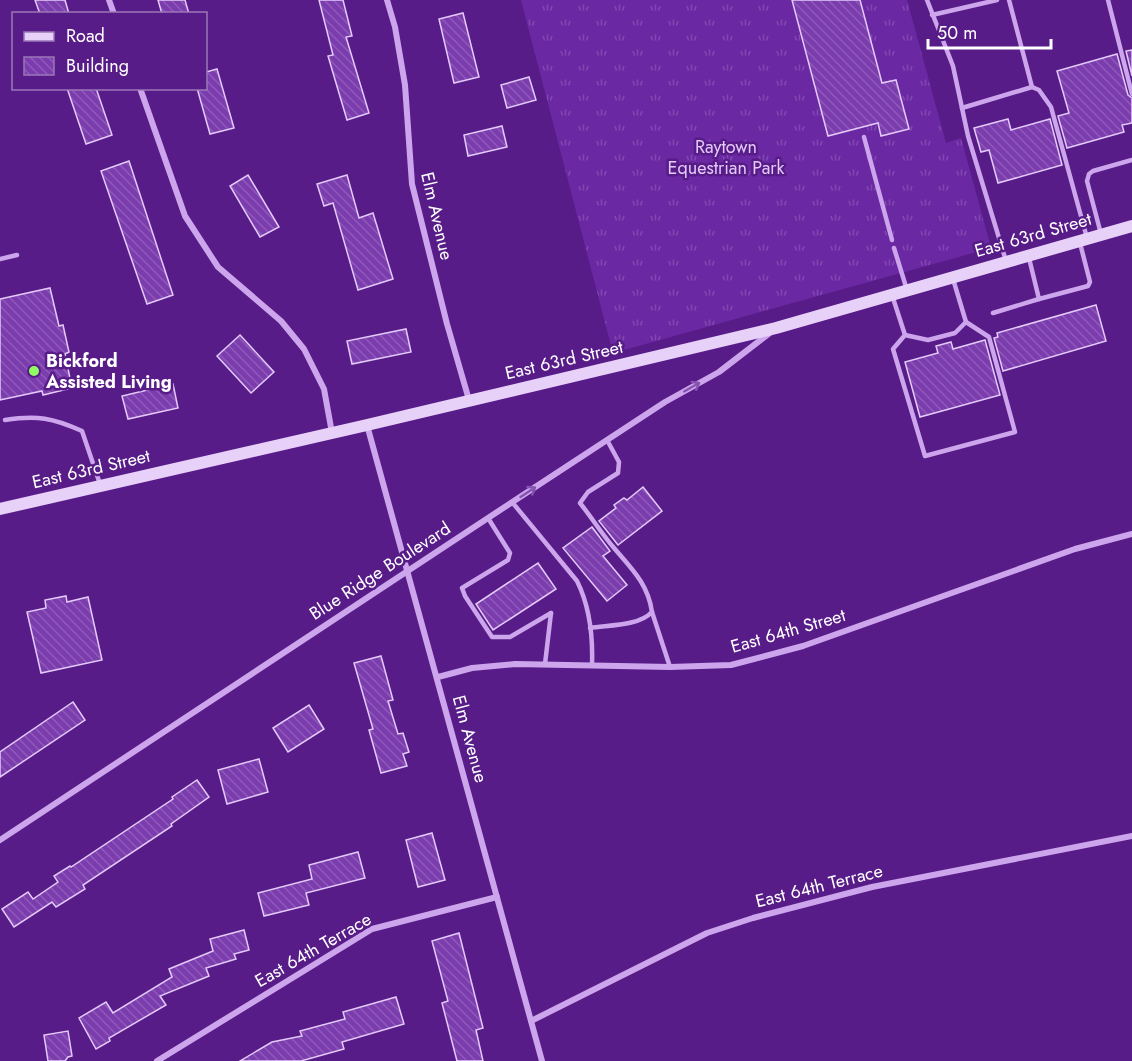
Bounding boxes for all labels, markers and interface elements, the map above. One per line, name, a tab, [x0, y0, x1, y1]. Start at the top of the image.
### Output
legend	[12, 12, 207, 90]
scale bar	[928, 12, 1051, 50]
text: 50 m	[937, 20, 977, 46]
text: Road	[66, 23, 105, 49]
text: Building	[66, 53, 129, 79]
park label: Raytown Equestrian Park	[668, 134, 785, 181]
street label: Elm Avenue	[414, 169, 460, 263]
street label: East 63rd Street	[971, 206, 1095, 264]
street label: East 63rd Street	[502, 334, 626, 386]
place label: Bickford Assisted Living	[45, 348, 172, 395]
marker: Bickford Assisted Living	[27, 364, 41, 378]
one-way arrow	[683, 381, 700, 393]
street label: East 63rd Street	[29, 443, 153, 495]
one-way arrow	[519, 486, 535, 498]
street label: Blue Ridge Boulevard	[304, 516, 456, 626]
street label: East 64th Street	[727, 602, 849, 660]
street label: Elm Avenue	[446, 692, 494, 786]
street label: East 64th Terrace	[753, 858, 885, 914]
street label: East 64th Terrace	[250, 906, 376, 994]

